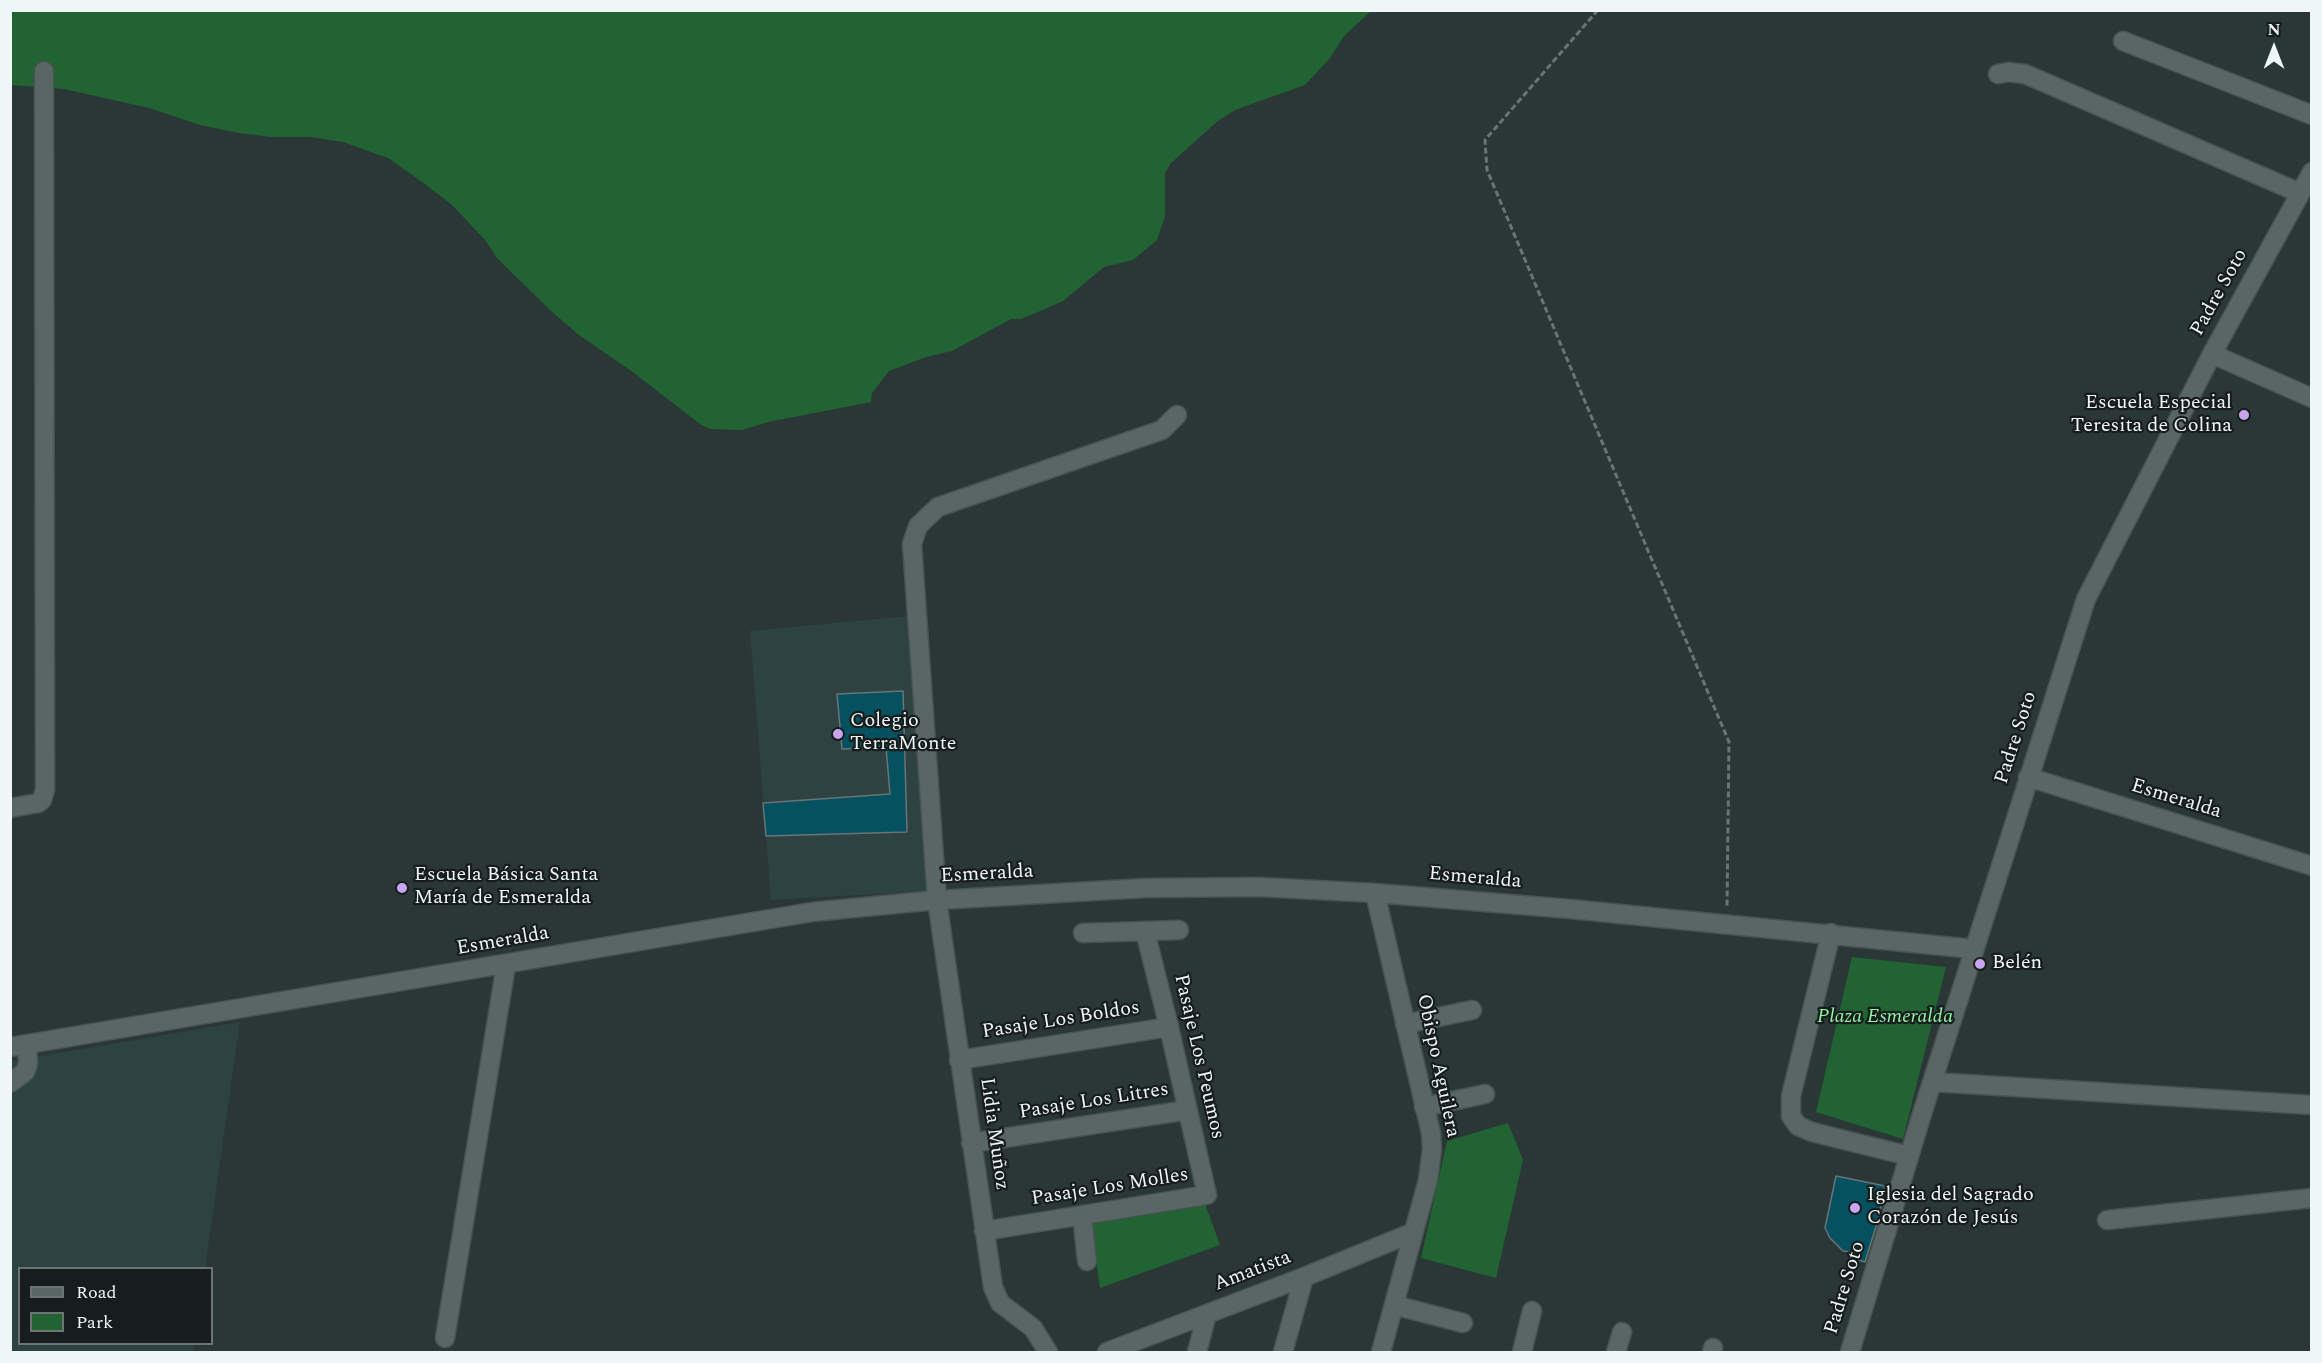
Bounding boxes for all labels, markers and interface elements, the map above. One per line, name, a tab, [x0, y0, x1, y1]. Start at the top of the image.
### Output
north arrow	[2244, 18, 2304, 78]
text: N	[2267, 18, 2281, 42]
street label: Padre Soto	[2186, 245, 2254, 341]
place label: Escuela Especial Teresita de Colina	[2071, 392, 2232, 439]
marker: Escuela Especial Teresita de Colina	[2237, 408, 2251, 422]
street label: Padre Soto	[1991, 689, 2043, 787]
place label: Colegio TerraMonte	[850, 710, 956, 757]
marker: Colegio TerraMonte	[831, 727, 845, 741]
street label: Esmeralda	[2128, 775, 2224, 825]
street label: Esmeralda	[940, 861, 1034, 889]
street label: Esmeralda	[1428, 863, 1522, 895]
place label: Escuela Básica Santa María de Esmeralda	[414, 864, 598, 911]
marker: Escuela Básica Santa María de Esmeralda	[395, 881, 409, 895]
street label: Esmeralda	[455, 922, 551, 962]
place label: Belén	[1992, 952, 2042, 976]
marker: Belén	[1973, 957, 1987, 971]
street label: Pasaje Los Peumos	[1167, 972, 1229, 1142]
street label: Obispo Aguilera	[1410, 992, 1464, 1140]
street label: Pasaje Los Boldos	[980, 997, 1142, 1045]
park label: Plaza Esmeralda	[1817, 1006, 1953, 1030]
street label: Lidia Muñoz	[973, 1076, 1013, 1192]
street label: Pasaje Los Litres	[1018, 1078, 1170, 1126]
street label: Pasaje Los Molles	[1030, 1164, 1190, 1212]
place label: Iglesia del Sagrado Corazón de Jesús	[1867, 1184, 2034, 1231]
marker: Iglesia del Sagrado Corazón de Jesús	[1848, 1201, 1862, 1215]
street label: Padre Soto	[1821, 1239, 1871, 1337]
street label: Amatista	[1211, 1246, 1295, 1298]
legend	[18, 1267, 213, 1345]
text: Road	[76, 1279, 117, 1306]
text: Park	[76, 1309, 113, 1336]

